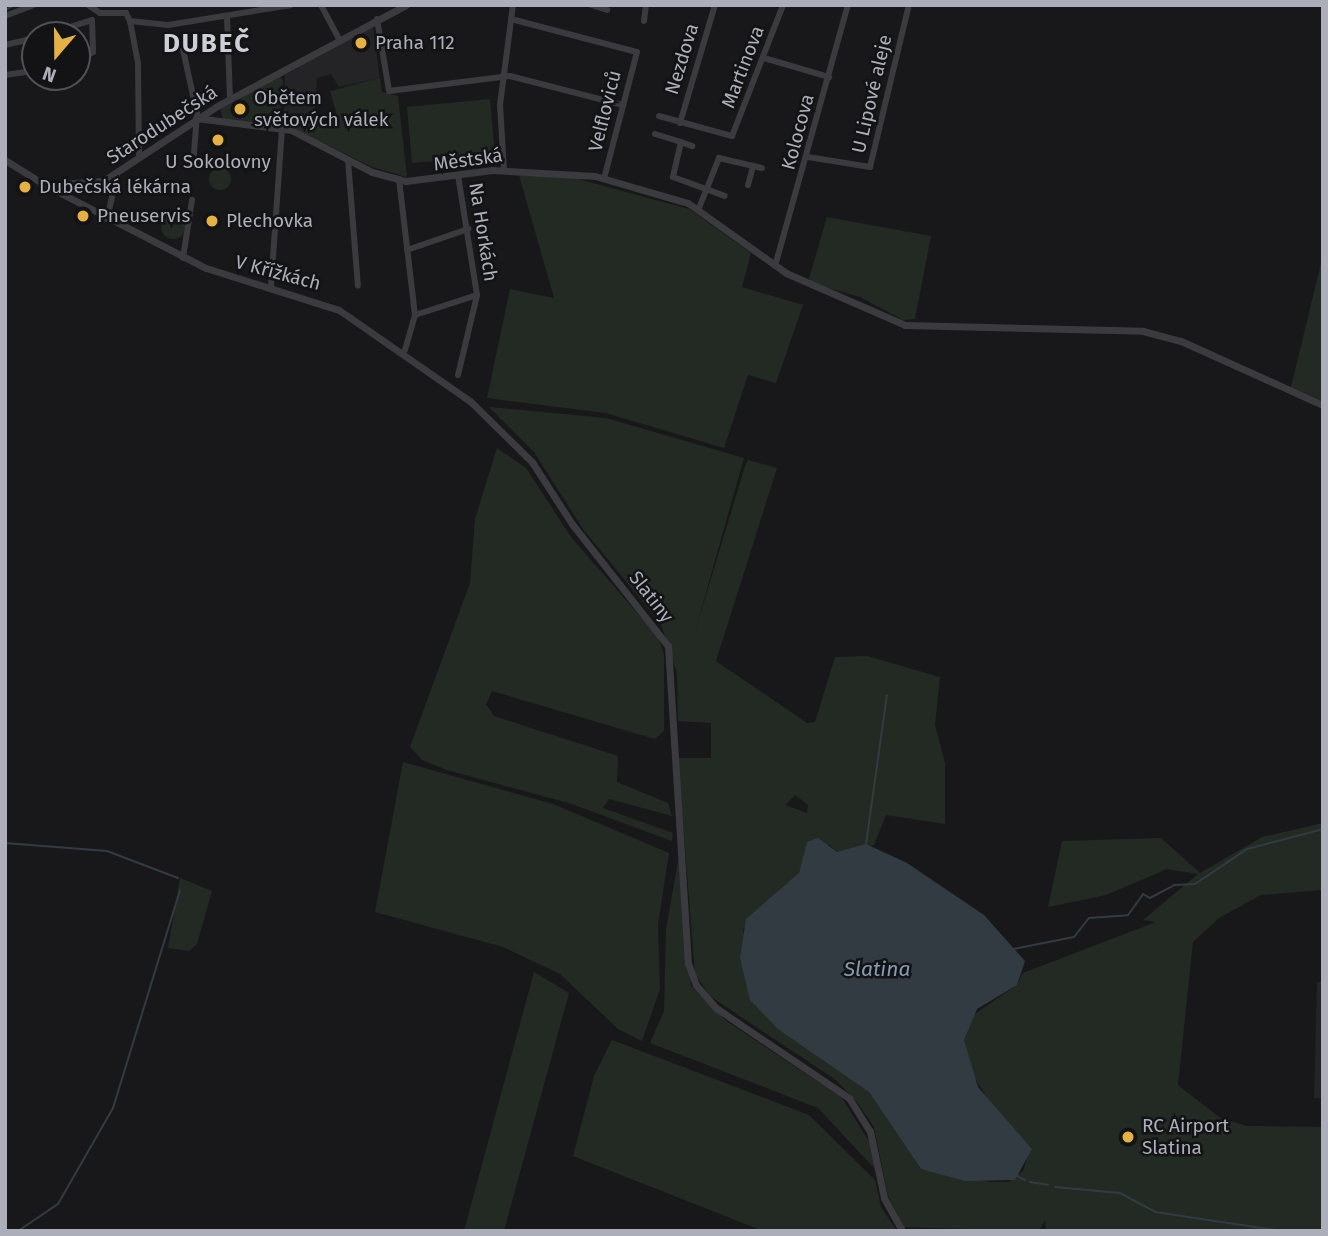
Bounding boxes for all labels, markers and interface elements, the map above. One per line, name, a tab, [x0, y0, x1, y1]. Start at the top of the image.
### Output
north arrow	[21, 21, 91, 91]
street label: Nezdova	[660, 21, 704, 97]
street label: Martinova	[717, 23, 769, 111]
district label: DUBEČ	[164, 28, 250, 60]
place label: Praha 112	[375, 32, 455, 54]
street label: U Lipové aleje	[847, 32, 897, 156]
marker: Praha 112	[353, 35, 369, 51]
text: N	[39, 61, 59, 87]
street label: Velfloviců	[584, 68, 626, 154]
street label: Starodubečská	[103, 81, 221, 169]
place label: Obětem světových válek	[254, 87, 388, 131]
street label: Kolocova	[777, 92, 819, 172]
marker: Obětem světových válek	[232, 101, 248, 117]
marker: U Sokolovny	[210, 132, 226, 148]
street label: Městská	[432, 144, 504, 176]
place label: U Sokolovny	[165, 151, 271, 173]
place label: Dubečská lékárna	[39, 176, 191, 198]
marker: Dubečská lékárna	[17, 179, 33, 195]
street label: Na Horkách	[464, 181, 502, 283]
place label: Pneuservis	[97, 205, 190, 227]
marker: Pneuservis	[75, 208, 91, 224]
place label: Plechovka	[226, 210, 313, 232]
marker: Plechovka	[204, 213, 220, 229]
street label: V Křížkách	[233, 251, 323, 295]
street label: Slatiny	[624, 567, 678, 627]
water label: Slatina	[844, 956, 910, 982]
place label: RC Airport Slatina	[1142, 1115, 1229, 1159]
marker: RC Airport Slatina	[1120, 1129, 1136, 1145]

